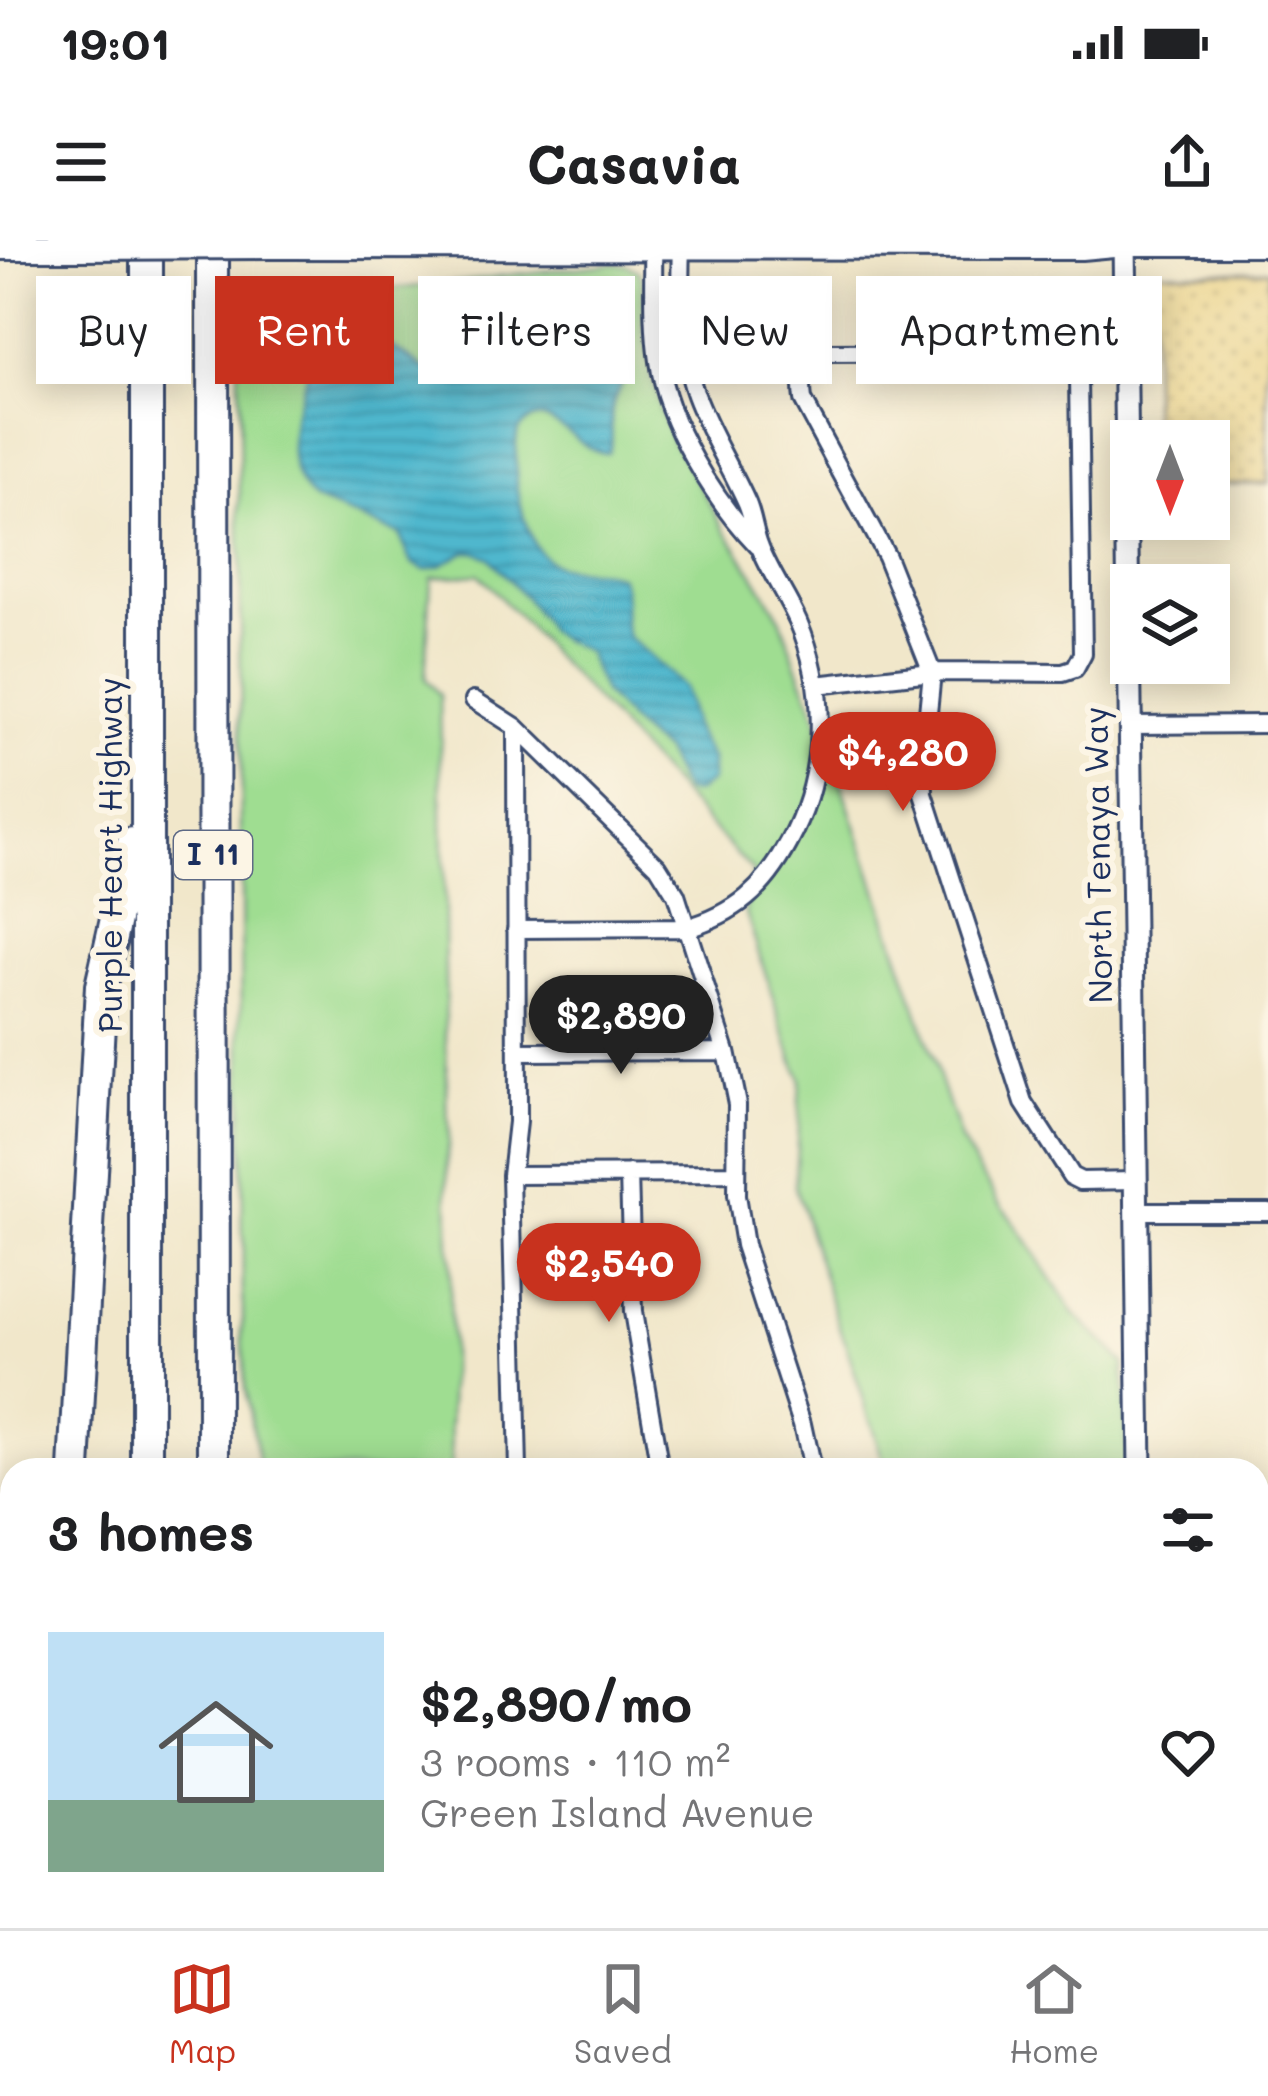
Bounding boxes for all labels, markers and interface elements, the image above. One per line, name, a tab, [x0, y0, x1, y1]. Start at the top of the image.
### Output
text: 19:01	[60, 13, 170, 71]
text: Casavia	[527, 127, 741, 198]
icon: menu	[48, 129, 114, 195]
icon: share	[1154, 129, 1220, 195]
chip: Buy	[36, 276, 191, 384]
chip: Rent	[215, 276, 394, 384]
chip: Filters	[418, 276, 635, 384]
chip: New	[659, 276, 832, 384]
chip: Apartment	[856, 276, 1162, 384]
north arrow	[1110, 420, 1230, 540]
map controls	[1110, 420, 1230, 684]
button: layers	[1110, 564, 1230, 684]
street label: Purple Heart Highway	[87, 677, 131, 1033]
street label: North Tenaya Way	[1072, 706, 1122, 1004]
pin: $4,280	[805, 712, 1001, 814]
text: $4,280	[837, 725, 969, 776]
road number: I 11	[174, 831, 252, 879]
pin: $2,890	[523, 975, 719, 1077]
text: $2,890	[556, 988, 686, 1039]
pin: $2,540	[511, 1223, 707, 1325]
text: $2,540	[544, 1236, 674, 1287]
text: 3 homes	[48, 1497, 254, 1564]
icon: filters	[1155, 1497, 1221, 1563]
text: $2,890/mo	[420, 1668, 692, 1735]
icon: home	[144, 1680, 288, 1824]
icon: heart	[1155, 1719, 1221, 1785]
text: 3 rooms · 110 m²	[420, 1735, 730, 1786]
text: Green Island Avenue	[420, 1786, 815, 1837]
tab: Map	[169, 1956, 236, 2071]
tab: Saved	[574, 1956, 672, 2071]
tab: Home	[1009, 1956, 1099, 2071]

